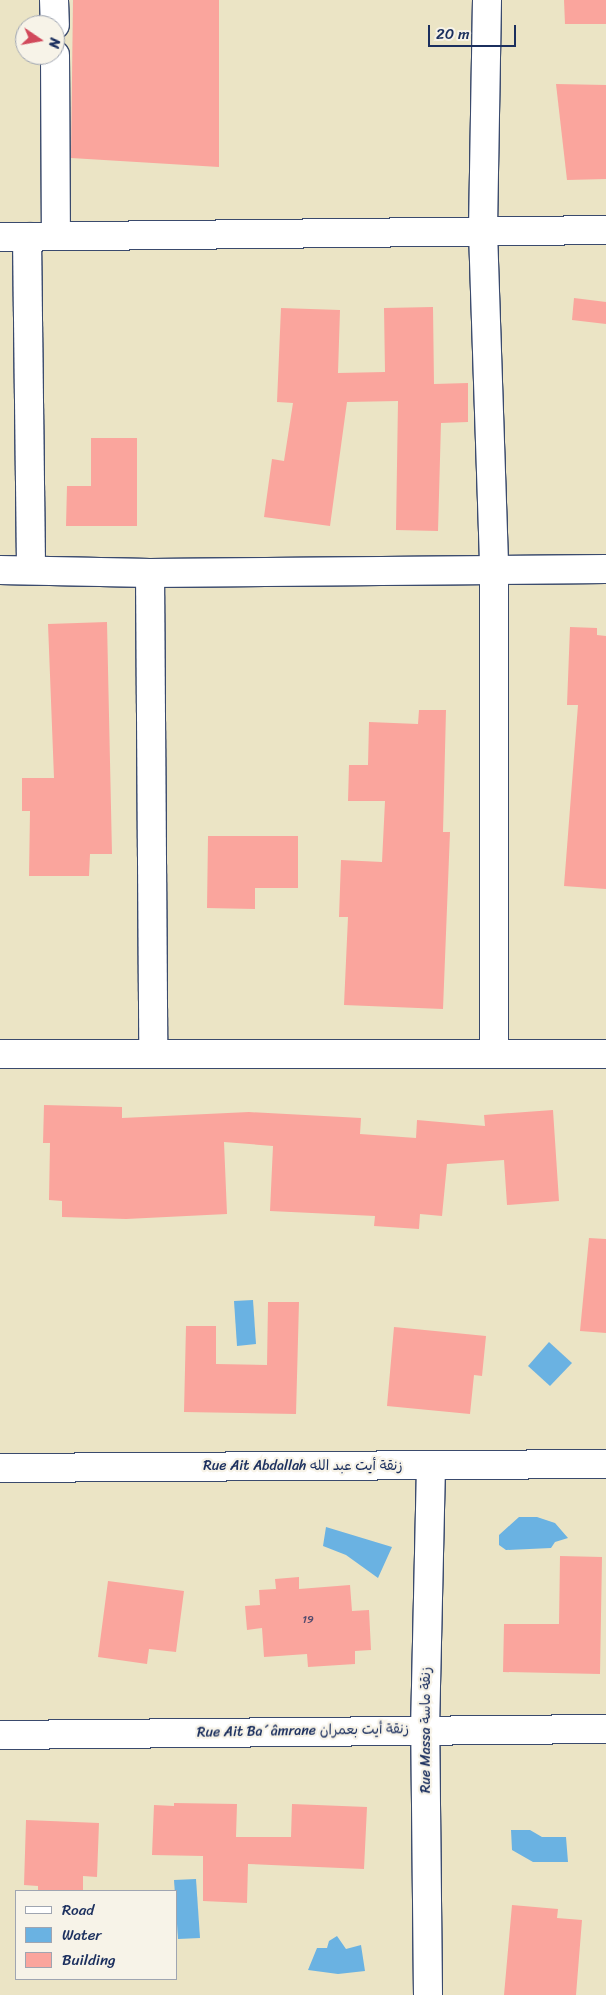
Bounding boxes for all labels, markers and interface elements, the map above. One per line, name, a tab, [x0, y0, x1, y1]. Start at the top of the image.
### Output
north arrow	[15, 15, 65, 65]
scale bar	[431, 15, 518, 47]
text: 20 m	[436, 21, 470, 47]
text: N	[41, 36, 67, 50]
street label: Rue Ait Abdallah زنقة أيت عبد الله	[203, 1458, 403, 1474]
house number: 19	[302, 1613, 314, 1627]
street label: Rue Massa زنقة ماسة	[418, 1667, 434, 1793]
street label: Rue Ait Ba´âmrane زنقة أيت بعمران	[197, 1721, 409, 1741]
legend	[15, 1890, 178, 1980]
text: Road	[62, 1897, 94, 1923]
text: Water	[62, 1922, 102, 1948]
text: Building	[62, 1947, 116, 1973]

